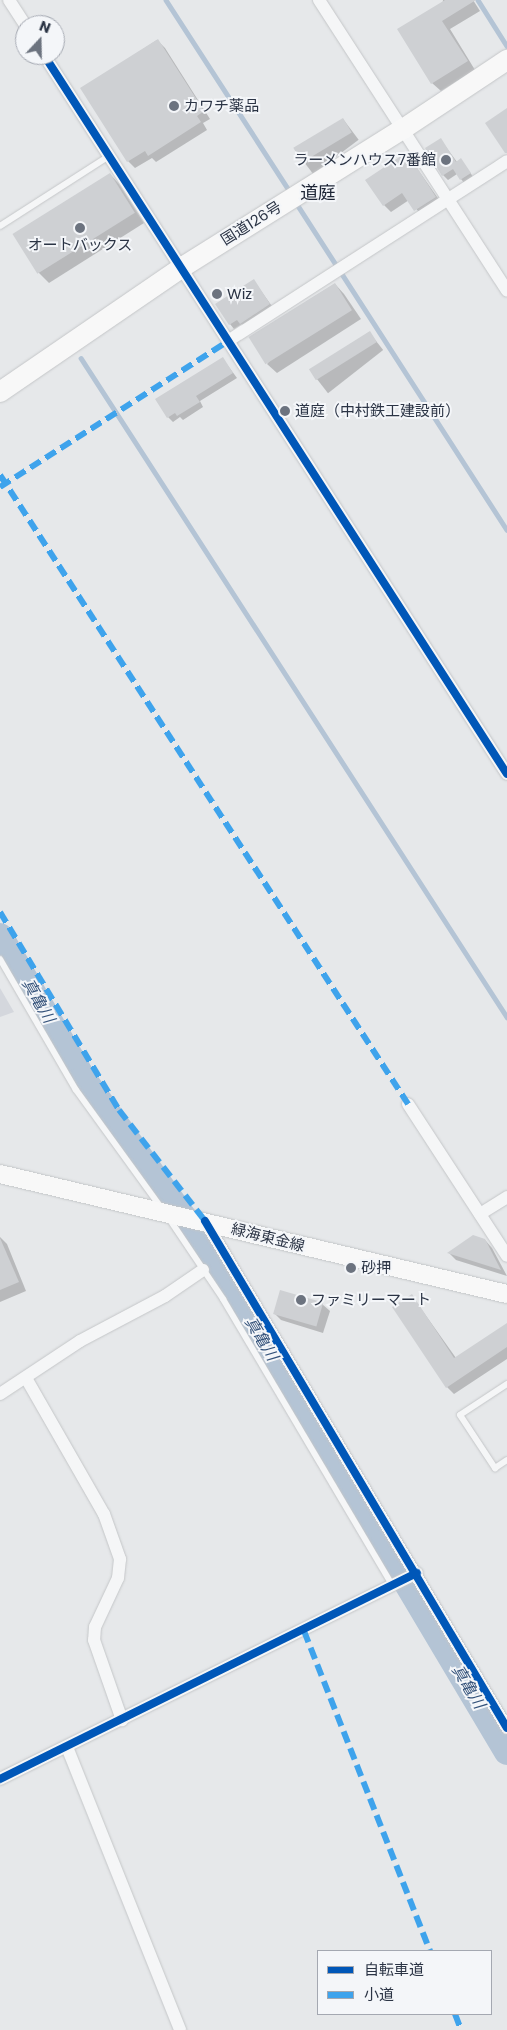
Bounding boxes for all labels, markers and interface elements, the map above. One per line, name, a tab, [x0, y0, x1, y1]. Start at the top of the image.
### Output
north arrow	[15, 15, 65, 65]
text: N	[37, 16, 54, 38]
place label: カワチ薬品	[184, 97, 259, 115]
marker: カワチ薬品	[168, 100, 180, 112]
place label: ラーメンハウス7番館	[293, 151, 436, 169]
marker: ラーメンハウス7番館	[440, 154, 452, 166]
district label: 道庭	[300, 182, 336, 204]
street label: 国道126号	[217, 197, 285, 249]
marker: オートバックス	[74, 222, 86, 234]
place label: オートバックス	[28, 236, 132, 254]
place label: Wiz	[227, 285, 252, 303]
marker: Wiz	[211, 288, 223, 300]
place label: 道庭（中村鉄工建設前）	[295, 402, 460, 420]
marker: 道庭（中村鉄工建設前）	[279, 405, 291, 417]
water label: 真亀川	[18, 975, 58, 1027]
street label: 緑海東金線	[229, 1219, 307, 1255]
place label: 砂押	[361, 1259, 391, 1277]
marker: 砂押	[345, 1262, 357, 1274]
place label: ファミリーマート	[311, 1291, 431, 1309]
marker: ファミリーマート	[295, 1294, 307, 1306]
water label: 真亀川	[240, 1313, 282, 1365]
water label: 真亀川	[447, 1661, 489, 1713]
legend	[317, 1950, 492, 2015]
text: 自転車道	[364, 1959, 424, 1980]
text: 小道	[364, 1984, 394, 2005]

